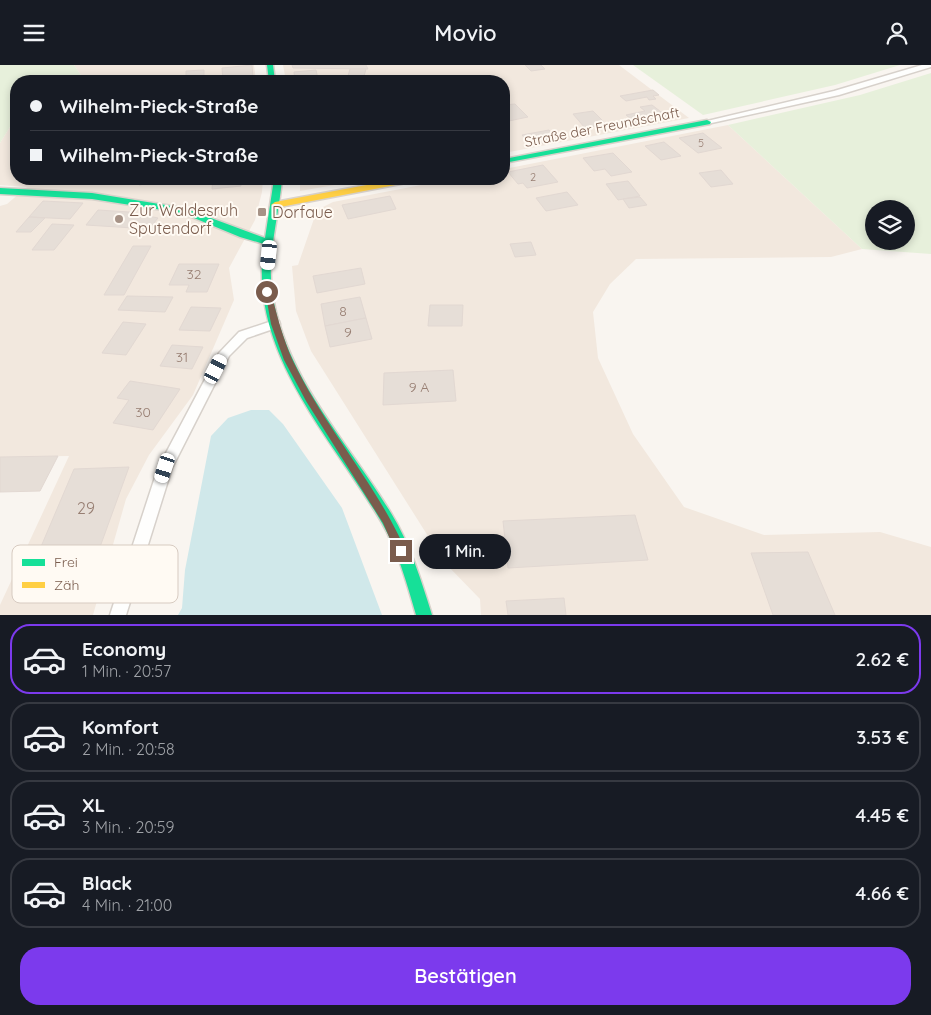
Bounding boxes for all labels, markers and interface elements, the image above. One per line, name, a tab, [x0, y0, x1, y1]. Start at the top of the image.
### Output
icon: menu	[20, 19, 48, 47]
text: Movio	[434, 19, 497, 47]
icon: person	[883, 19, 911, 47]
text: Wilhelm-Pieck-Straße	[60, 94, 258, 118]
street label: Straße der Freundschaft	[523, 103, 681, 151]
house number: 5	[698, 136, 704, 150]
text: Wilhelm-Pieck-Straße	[60, 143, 258, 167]
house number: 2	[530, 170, 536, 184]
place label: Zur Waldesruh Sputendorf	[129, 200, 238, 238]
map controls	[865, 200, 915, 250]
button: layers	[865, 200, 915, 250]
place label: Dorfaue	[272, 202, 333, 222]
marker: Dorfaue	[256, 206, 268, 218]
marker: Zur Waldesruh Sputendorf	[113, 213, 125, 225]
car	[259, 239, 278, 271]
house number: 32	[186, 265, 202, 283]
route start	[256, 281, 278, 303]
house number: 8	[339, 302, 347, 320]
house number: 9	[344, 323, 352, 341]
house number: 31	[176, 348, 188, 366]
car	[202, 352, 229, 386]
house number: 9 A	[409, 378, 429, 396]
house number: 30	[135, 403, 151, 421]
car	[153, 451, 176, 485]
house number: 29	[77, 498, 95, 518]
callout: 1 Min.	[418, 533, 511, 569]
route end	[390, 540, 412, 562]
text: 1 Min.	[445, 541, 485, 561]
legend	[12, 545, 178, 603]
text: Frei	[54, 553, 78, 571]
text: Zäh	[54, 576, 79, 594]
icon: car	[22, 637, 67, 682]
text: Economy	[82, 637, 166, 661]
text: 2.62 €	[855, 647, 909, 671]
text: 1 Min. · 20:57	[82, 661, 171, 681]
icon: car	[22, 715, 67, 760]
text: Komfort	[82, 715, 159, 739]
text: 3.53 €	[856, 725, 909, 749]
text: 2 Min. · 20:58	[82, 739, 175, 759]
icon: car	[22, 793, 67, 838]
text: XL	[82, 793, 105, 817]
text: 4.45 €	[855, 803, 909, 827]
text: 3 Min. · 20:59	[82, 817, 174, 837]
icon: car	[22, 871, 67, 916]
text: Black	[82, 871, 132, 895]
text: 4.66 €	[856, 881, 909, 905]
text: 4 Min. · 21:00	[82, 895, 172, 915]
button: Bestätigen	[20, 947, 911, 1005]

